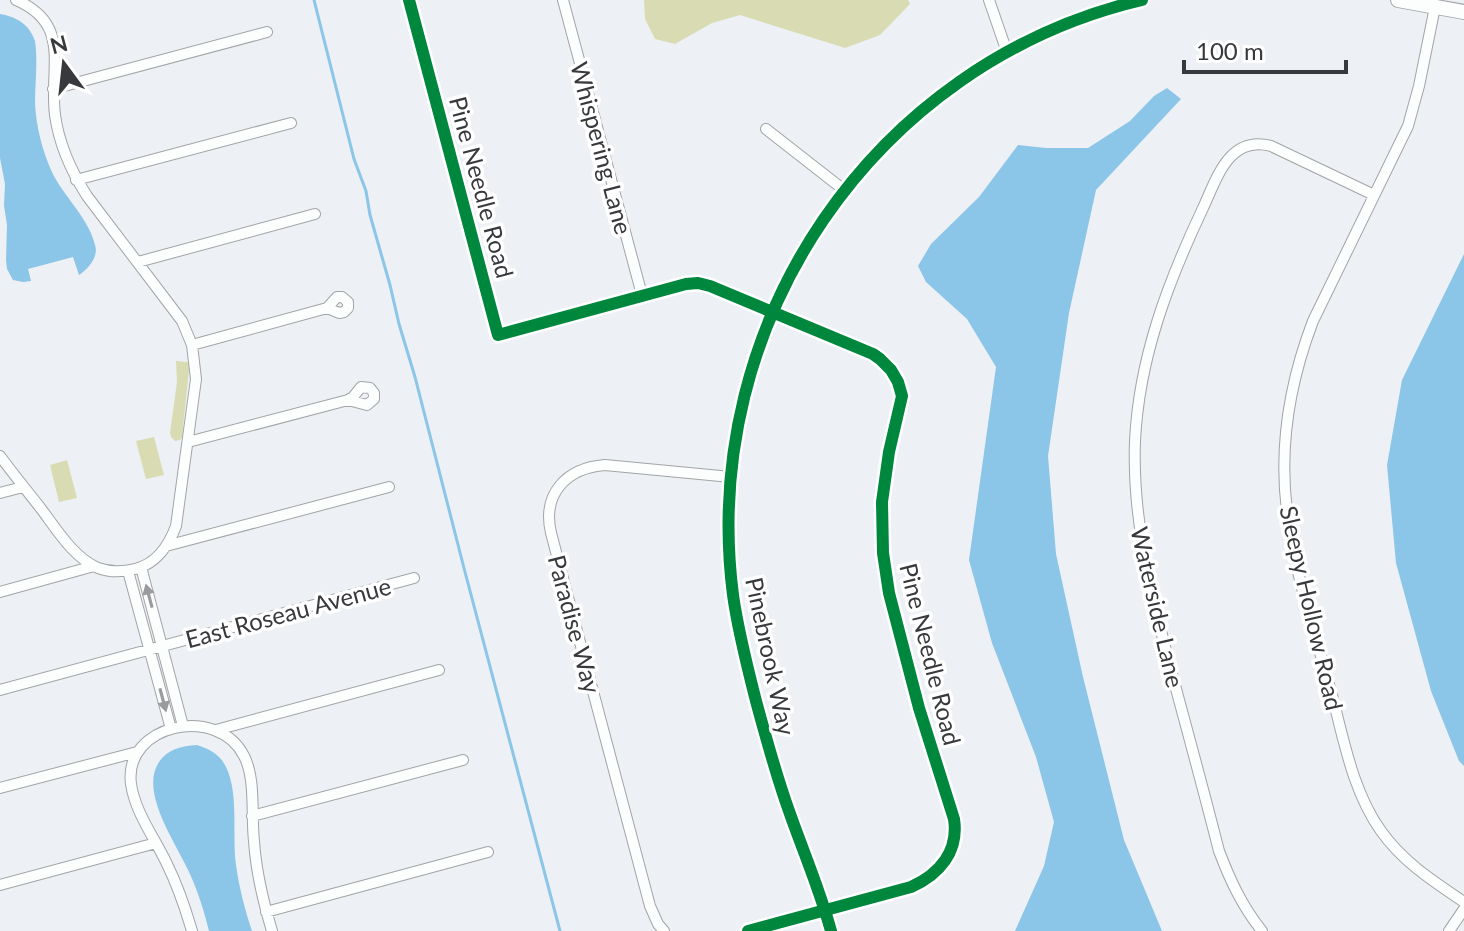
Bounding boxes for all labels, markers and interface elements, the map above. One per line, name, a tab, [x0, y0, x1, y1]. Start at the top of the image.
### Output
north arrow	[24, 24, 104, 104]
scale bar	[1184, 24, 1346, 74]
text: N	[47, 29, 70, 59]
text: 100 m	[1196, 36, 1264, 65]
street label: Whispering Lane	[565, 59, 639, 237]
street label: Pine Needle Road	[444, 93, 520, 281]
street label: Sleepy Hollow Road	[1274, 503, 1350, 713]
street label: Waterside Lane	[1125, 524, 1191, 690]
street label: Paradise Way	[543, 552, 608, 697]
street label: Pine Needle Road	[894, 560, 968, 748]
street label: East Roseau Avenue	[182, 571, 394, 653]
street label: Pinebrook Way	[740, 574, 802, 738]
one-way arrow	[142, 584, 154, 609]
one-way arrow	[157, 688, 170, 713]

